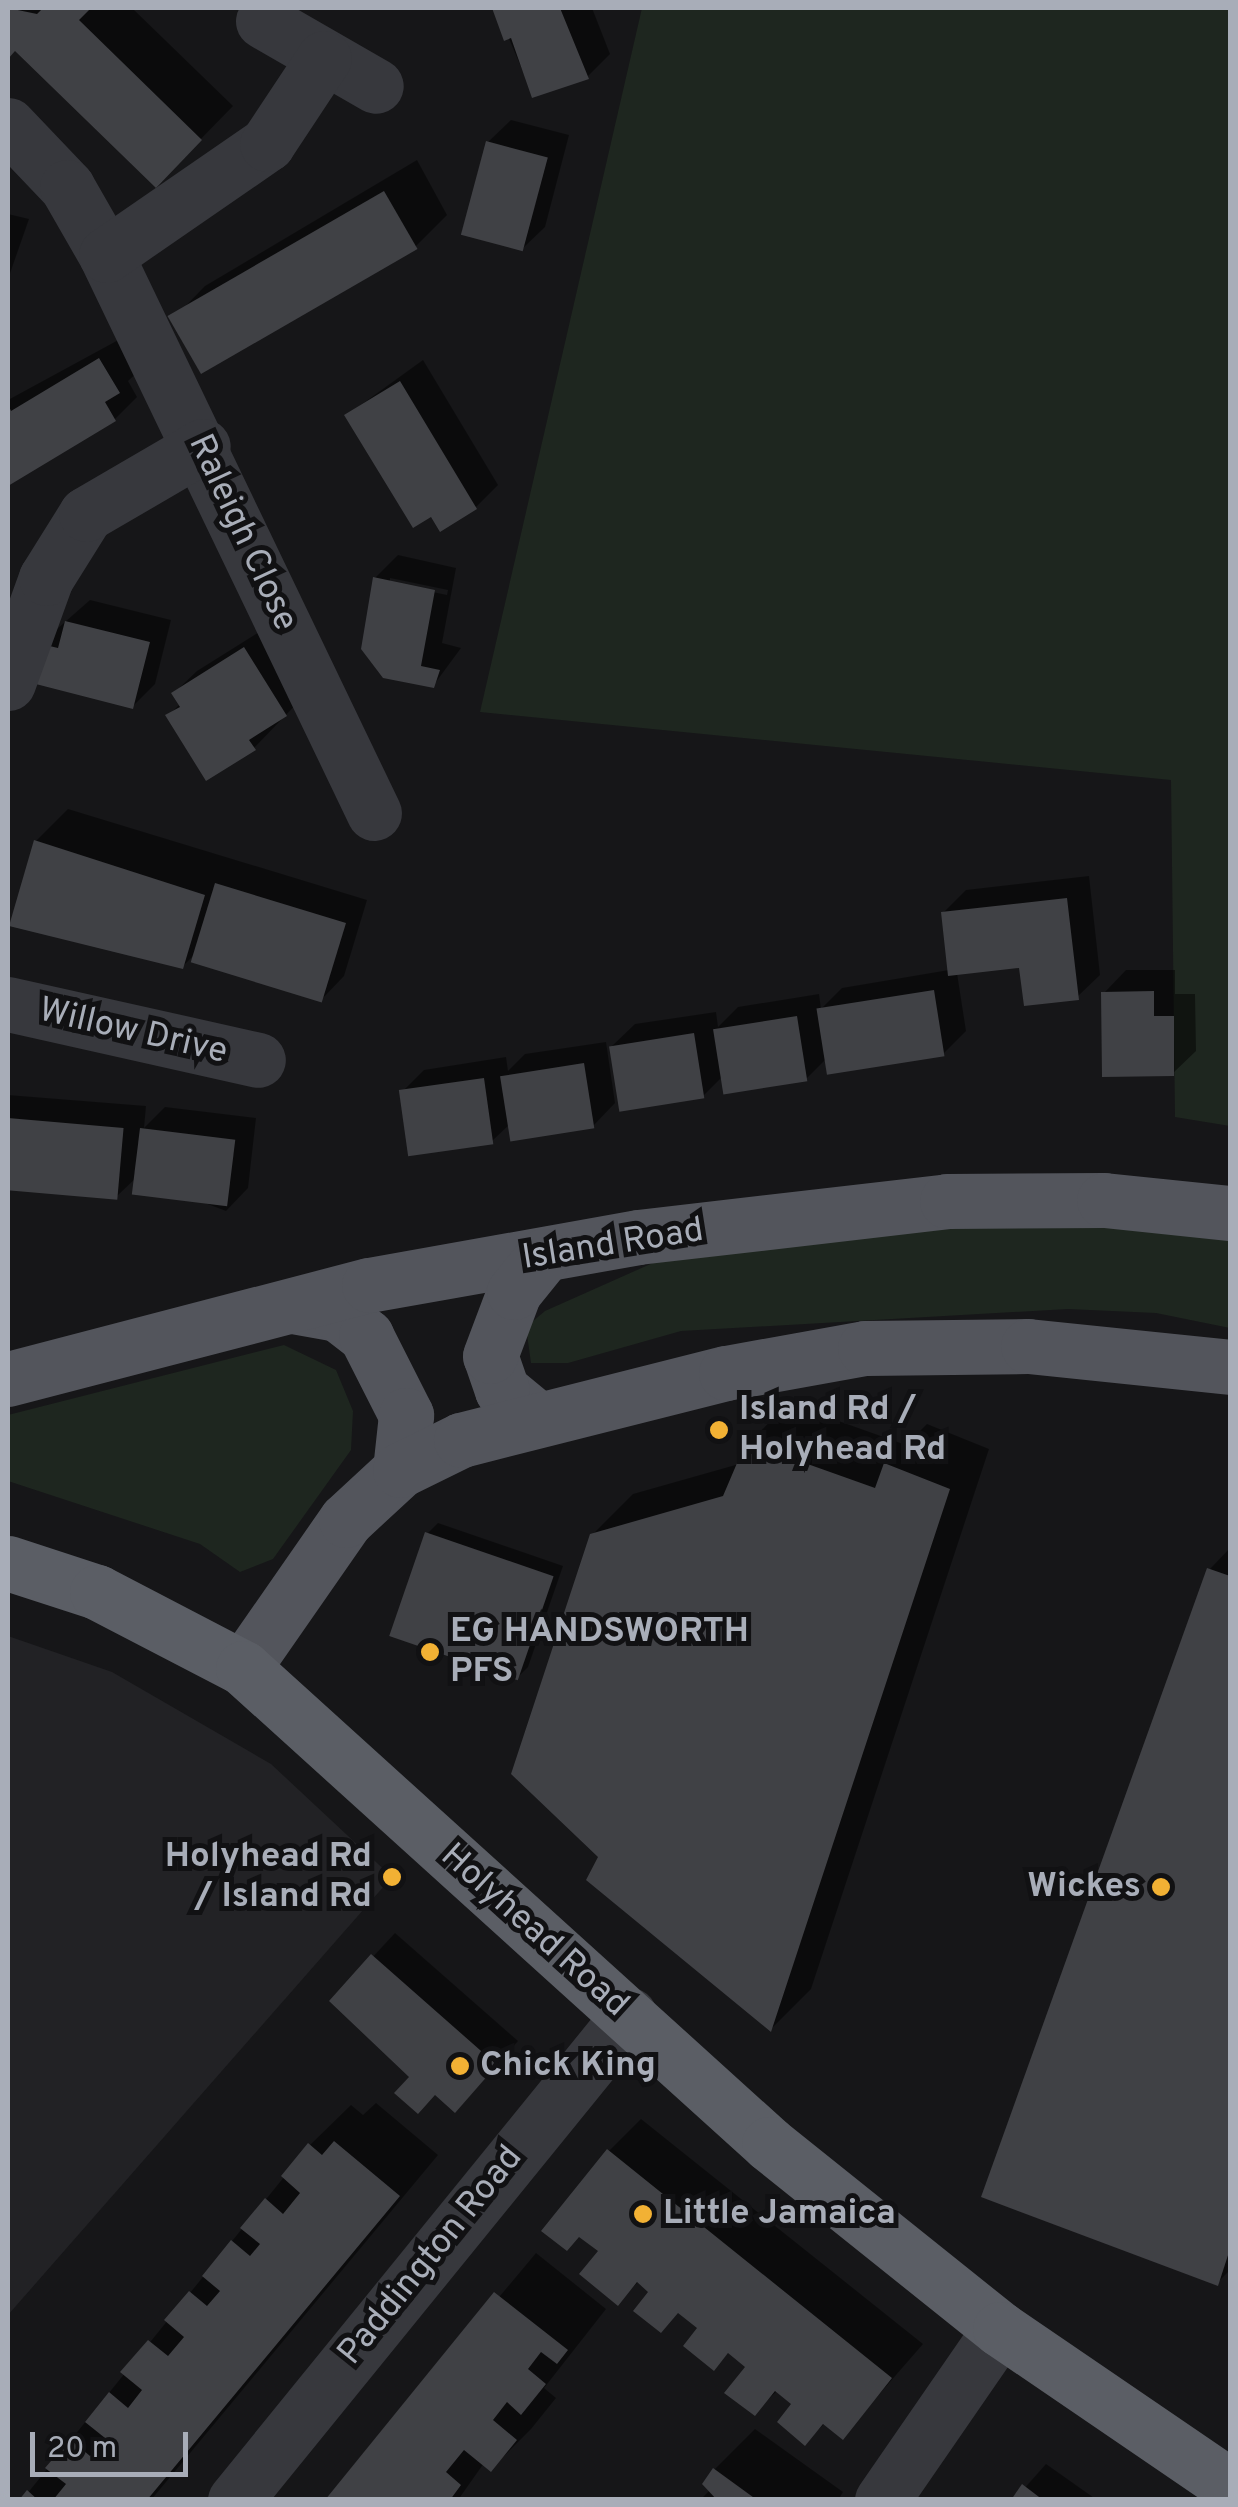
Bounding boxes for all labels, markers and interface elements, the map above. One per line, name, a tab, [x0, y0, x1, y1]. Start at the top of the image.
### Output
street label: Raleigh Close	[178, 428, 306, 638]
street label: Willow Drive	[35, 990, 231, 1074]
street label: Island Road	[519, 1210, 707, 1280]
place label: Island Rd / Holyhead Rd	[739, 1389, 946, 1471]
marker: Island Rd / Holyhead Rd	[708, 1419, 730, 1441]
place label: EG HANDSWORTH PFS	[450, 1611, 749, 1693]
marker: EG HANDSWORTH PFS	[419, 1641, 441, 1663]
place label: Holyhead Rd / Island Rd	[165, 1836, 372, 1918]
street label: Holyhead Road	[431, 1836, 637, 2026]
marker: Holyhead Rd / Island Rd	[381, 1866, 403, 1888]
place label: Wickes	[1027, 1866, 1141, 1908]
marker: Wickes	[1150, 1876, 1172, 1898]
place label: Chick King	[480, 2045, 656, 2087]
marker: Chick King	[449, 2055, 471, 2077]
street label: Paddington Road	[330, 2138, 532, 2374]
place label: Little Jamaica	[663, 2193, 896, 2235]
marker: Little Jamaica	[632, 2203, 654, 2225]
scale bar	[35, 2412, 192, 2474]
text: 20 m	[47, 2431, 117, 2468]

